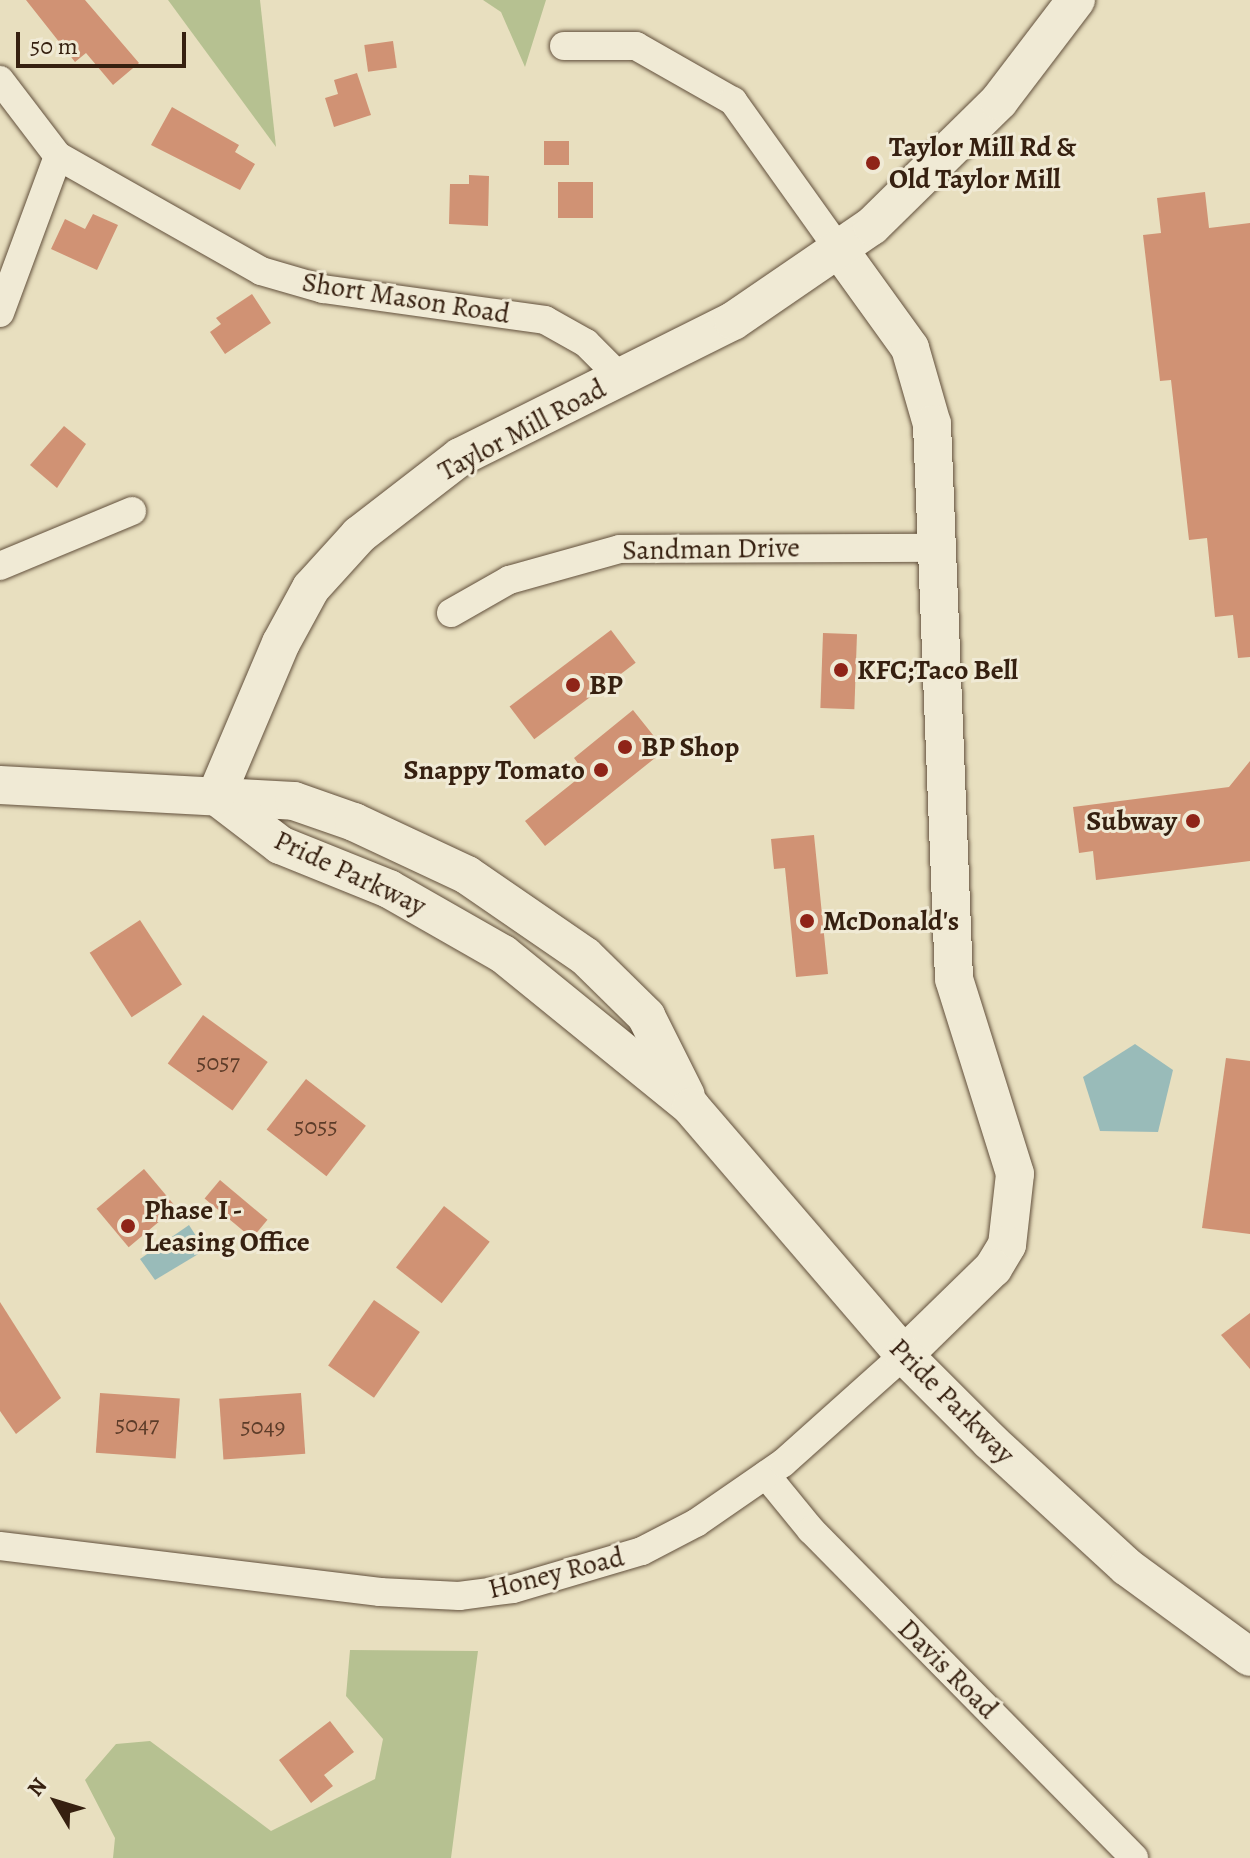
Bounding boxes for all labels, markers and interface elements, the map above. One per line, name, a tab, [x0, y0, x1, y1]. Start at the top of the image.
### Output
scale bar	[20, 16, 190, 66]
text: 50 m	[30, 30, 78, 62]
place label: Taylor Mill Rd & Old Taylor Mill	[889, 130, 1076, 196]
marker: Taylor Mill Rd & Old Taylor Mill	[864, 154, 882, 172]
street label: Short Mason Road	[300, 265, 512, 331]
street label: Taylor Mill Road	[433, 372, 611, 488]
street label: Sandman Drive	[622, 531, 800, 567]
place label: KFC;Taco Bell	[857, 653, 1018, 687]
marker: KFC;Taco Bell	[832, 661, 850, 679]
place label: BP	[589, 668, 623, 702]
marker: BP	[564, 676, 582, 694]
place label: BP Shop	[641, 730, 739, 764]
marker: BP Shop	[616, 738, 634, 756]
place label: Snappy Tomato	[404, 753, 585, 787]
marker: Snappy Tomato	[592, 761, 610, 779]
place label: Subway	[1086, 804, 1177, 838]
marker: Subway	[1184, 812, 1202, 830]
street label: Pride Parkway	[269, 823, 431, 923]
place label: McDonald's	[823, 904, 959, 938]
marker: McDonald's	[798, 912, 816, 930]
house number: 5057	[196, 1049, 240, 1077]
house number: 5055	[294, 1113, 338, 1141]
place label: Phase I - Leasing Office	[144, 1193, 310, 1259]
marker: Phase I - Leasing Office	[119, 1217, 137, 1235]
street label: Pride Parkway	[882, 1331, 1022, 1471]
house number: 5047	[115, 1411, 159, 1439]
house number: 5049	[241, 1413, 285, 1441]
street label: Honey Road	[485, 1540, 627, 1606]
street label: Davis Road	[891, 1612, 1005, 1726]
north arrow	[16, 1762, 96, 1842]
text: N	[20, 1772, 54, 1803]

